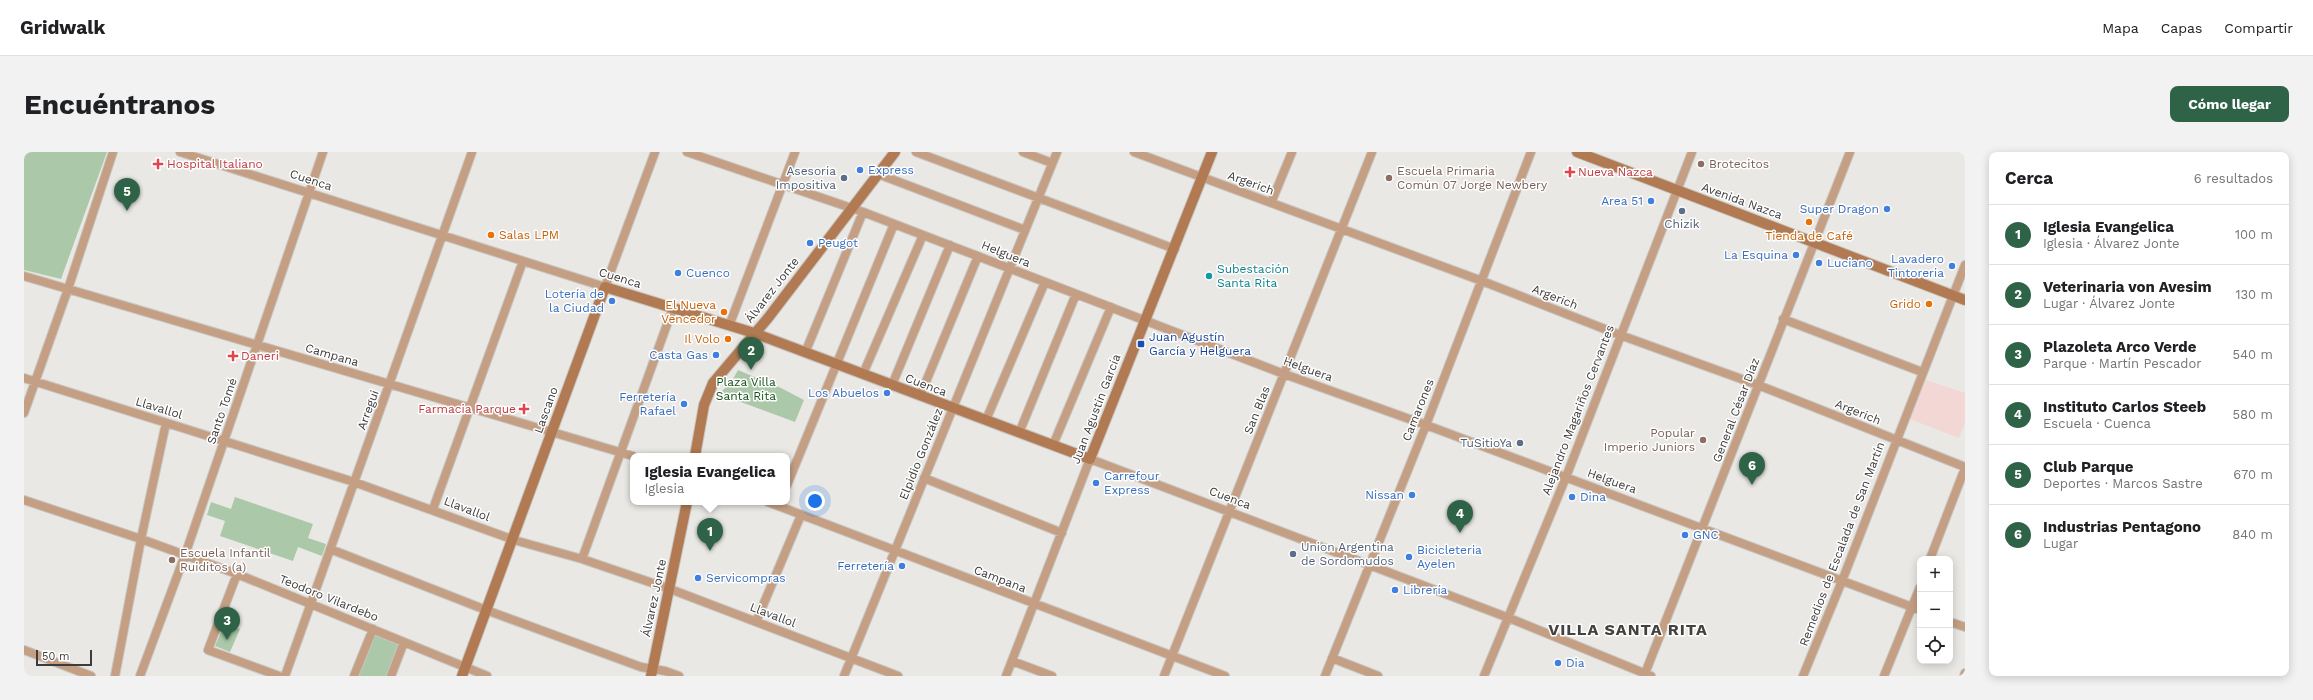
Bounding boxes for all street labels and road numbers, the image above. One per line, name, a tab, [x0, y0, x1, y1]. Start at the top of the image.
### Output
street label: Cuenca	[288, 167, 334, 193]
street label: Argerich	[1226, 168, 1276, 198]
street label: Avenida Nazca	[1700, 180, 1784, 222]
street label: Helguera	[979, 238, 1033, 270]
street label: Álvarez Jonte	[742, 254, 802, 326]
street label: Cuenca	[597, 265, 643, 291]
street label: Argerich	[1530, 282, 1580, 312]
street label: Alejandro Magariños Cervantes	[1539, 323, 1617, 497]
street label: Campana	[304, 341, 361, 369]
street label: Juan Agustín García	[1069, 352, 1123, 466]
street label: Helguera	[1281, 354, 1335, 384]
street label: General César Díaz	[1710, 356, 1762, 464]
street label: Cuenca	[903, 371, 949, 399]
street label: Santo Tomé	[204, 376, 240, 446]
street label: Camarones	[1399, 377, 1437, 443]
street label: San Blas	[1241, 384, 1273, 436]
street label: Lascano	[531, 385, 561, 435]
street label: Arregui	[354, 388, 382, 432]
street label: Llavallol	[134, 394, 185, 422]
street label: Argerich	[1833, 397, 1883, 427]
street label: Elpidio González	[896, 406, 946, 502]
street label: Remedios de Escalada de San Martín	[1796, 440, 1888, 648]
street label: Helguera	[1585, 466, 1639, 496]
street label: Cuenca	[1207, 484, 1253, 512]
street label: Llavallol	[442, 494, 492, 524]
street label: Álvarez Jonte	[639, 558, 669, 638]
street label: Campana	[972, 563, 1028, 595]
street label: Teodoro Vilardebo	[277, 572, 381, 624]
street label: Llavallol	[748, 600, 798, 630]

